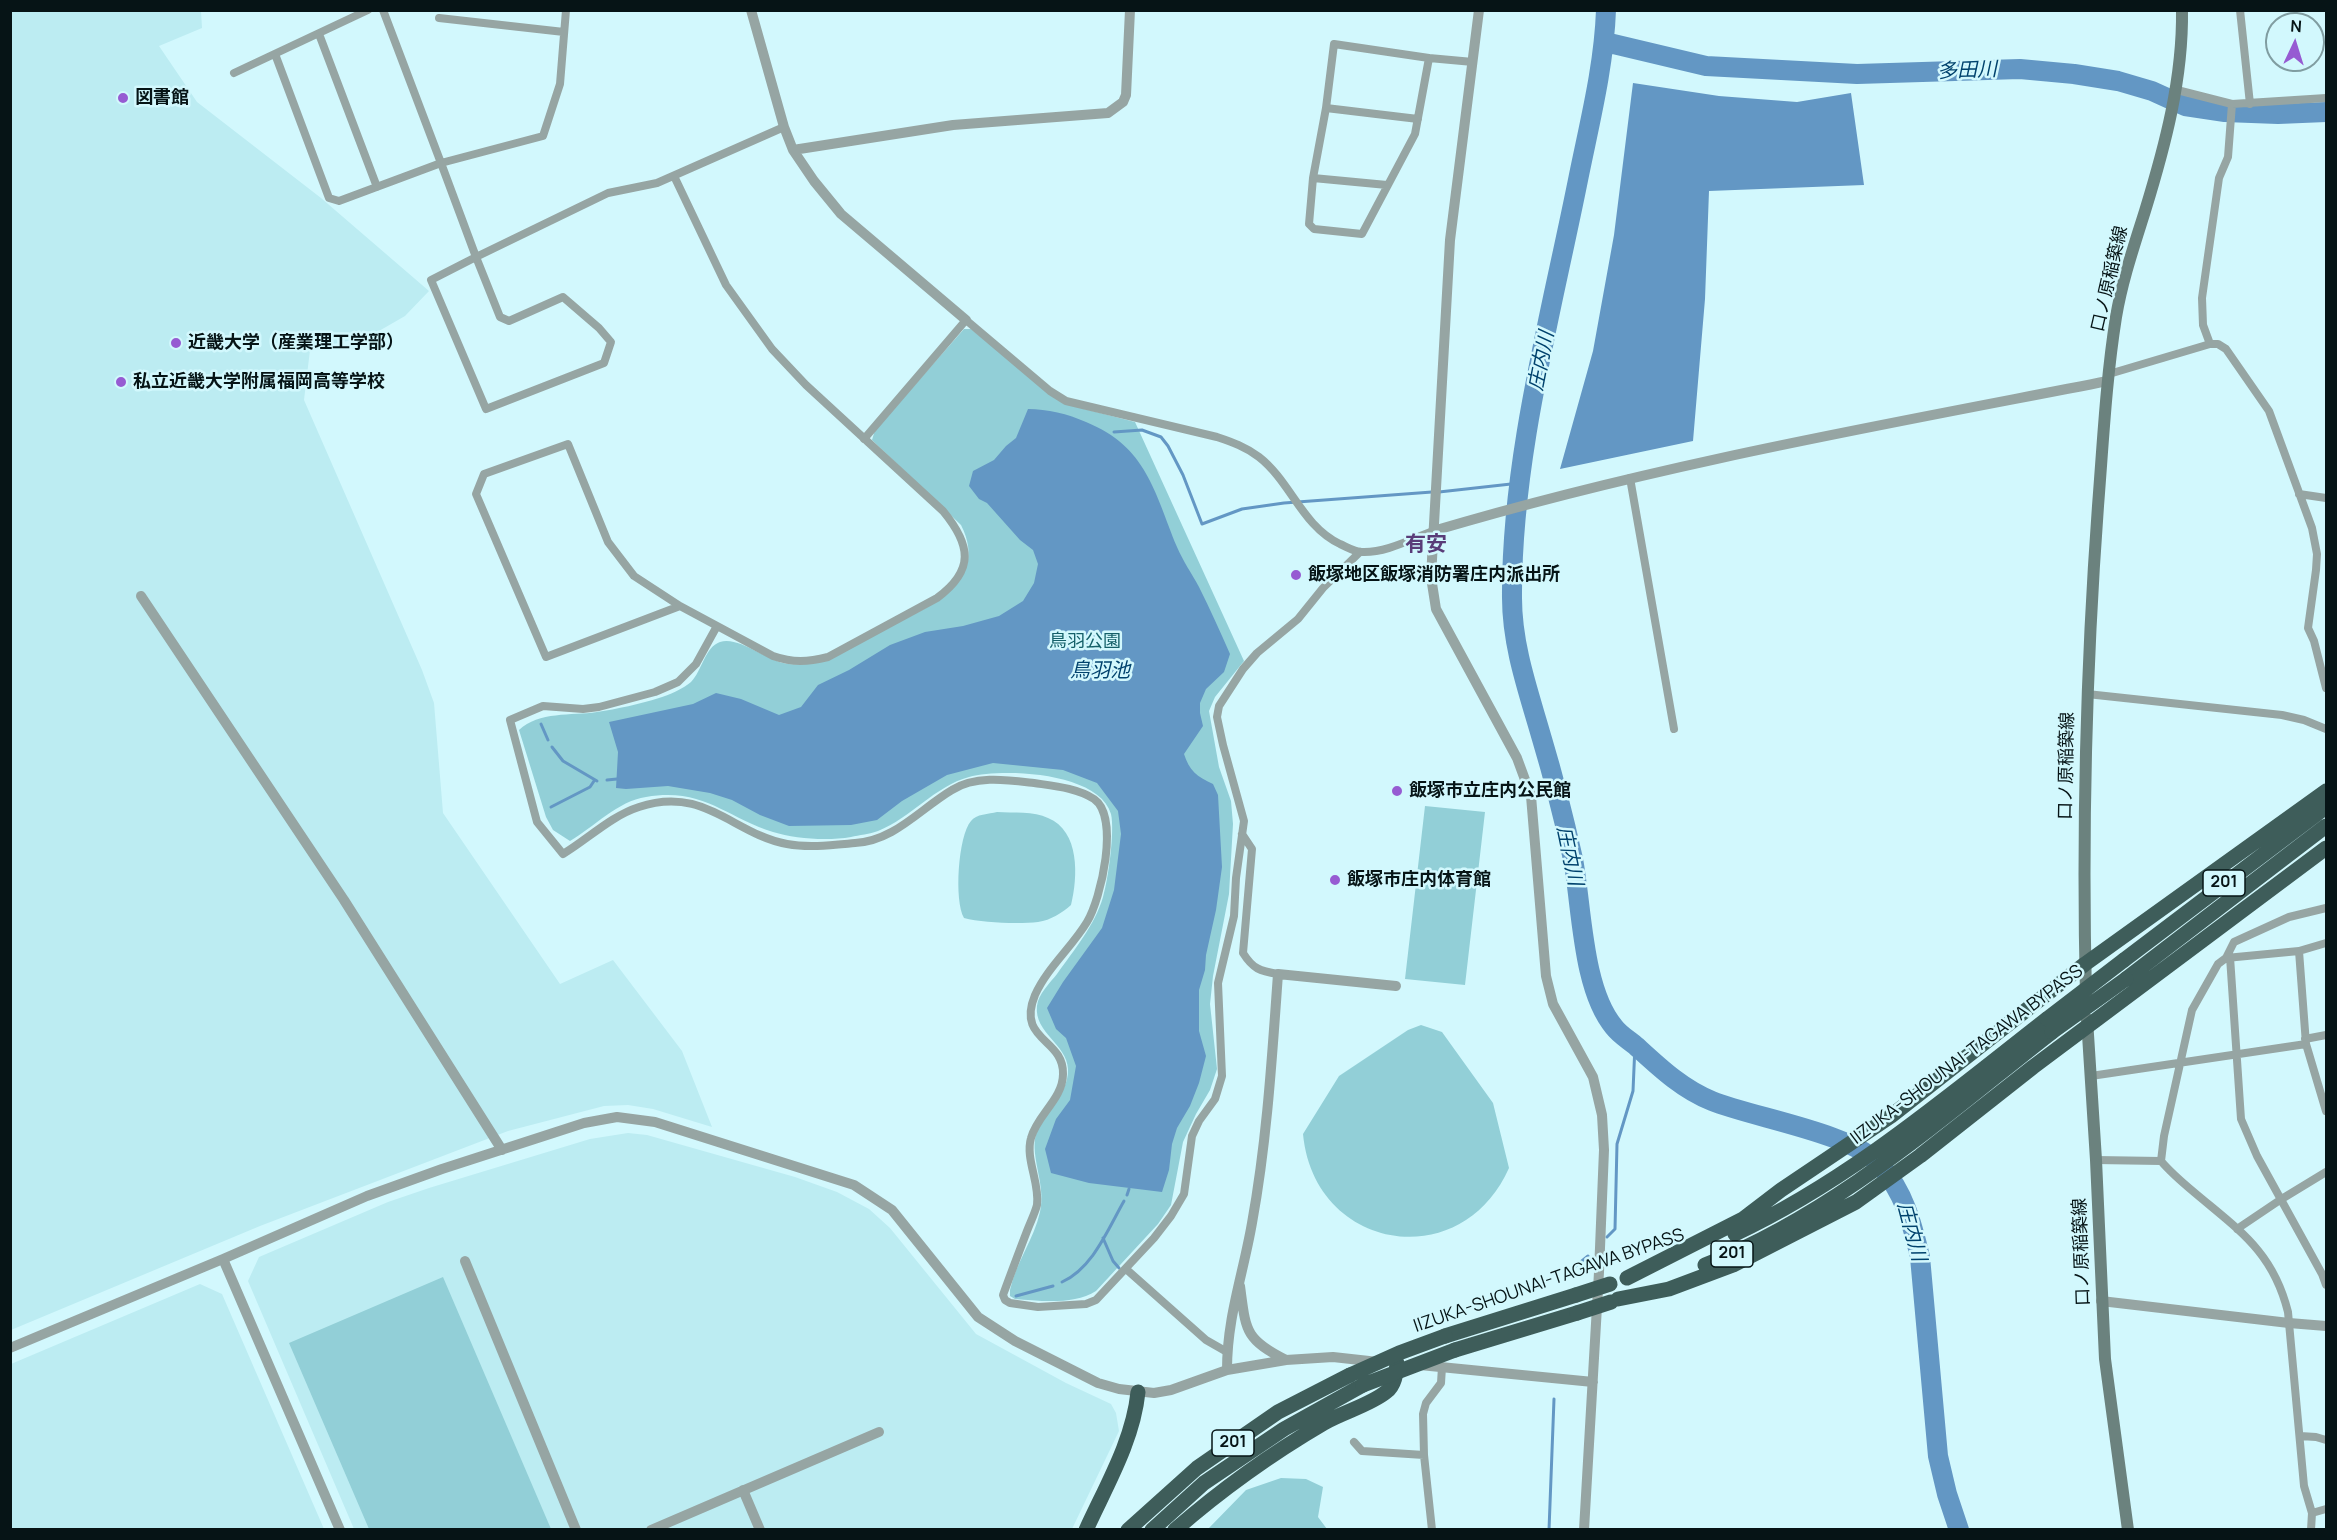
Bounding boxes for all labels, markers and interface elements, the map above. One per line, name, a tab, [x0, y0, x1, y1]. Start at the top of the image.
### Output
north arrow	[2265, 12, 2325, 72]
text: N	[2290, 15, 2303, 37]
water label: 多田川	[1937, 58, 1997, 84]
place label: 図書館	[135, 87, 189, 109]
marker: 図書館	[116, 91, 130, 105]
street label: 口ノ原稲築線	[2087, 224, 2133, 334]
water label: 庄内川	[1524, 329, 1560, 393]
place label: 近畿大学（産業理工学部）	[188, 332, 404, 354]
marker: 近畿大学（産業理工学部）	[169, 336, 183, 350]
place label: 私立近畿大学附属福岡高等学校	[133, 371, 385, 393]
marker: 私立近畿大学附属福岡高等学校	[114, 375, 128, 389]
district label: 有安	[1405, 532, 1447, 558]
place label: 飯塚地区飯塚消防署庄内派出所	[1308, 564, 1560, 586]
marker: 飯塚地区飯塚消防署庄内派出所	[1289, 568, 1303, 582]
park label: 鳥羽公園	[1049, 631, 1121, 653]
water label: 鳥羽池	[1070, 659, 1130, 683]
street label: 口ノ原稲築線	[2055, 712, 2079, 820]
place label: 飯塚市立庄内公民館	[1409, 780, 1571, 802]
marker: 飯塚市立庄内公民館	[1390, 784, 1404, 798]
water label: 庄内川	[1551, 824, 1587, 888]
place label: 飯塚市庄内体育館	[1347, 869, 1491, 891]
road number: 201	[2203, 870, 2245, 896]
marker: 飯塚市庄内体育館	[1328, 873, 1342, 887]
street label: IIZUKA-SHOUNAI-TAGAWA BYPASS	[1847, 961, 2087, 1149]
street label: 口ノ原稲築線	[2069, 1198, 2095, 1306]
water label: 庄内川	[1892, 1200, 1930, 1264]
street label: IIZUKA-SHOUNAI-TAGAWA BYPASS	[1411, 1224, 1687, 1338]
road number: 201	[1711, 1241, 1753, 1267]
road number: 201	[1212, 1430, 1254, 1456]

